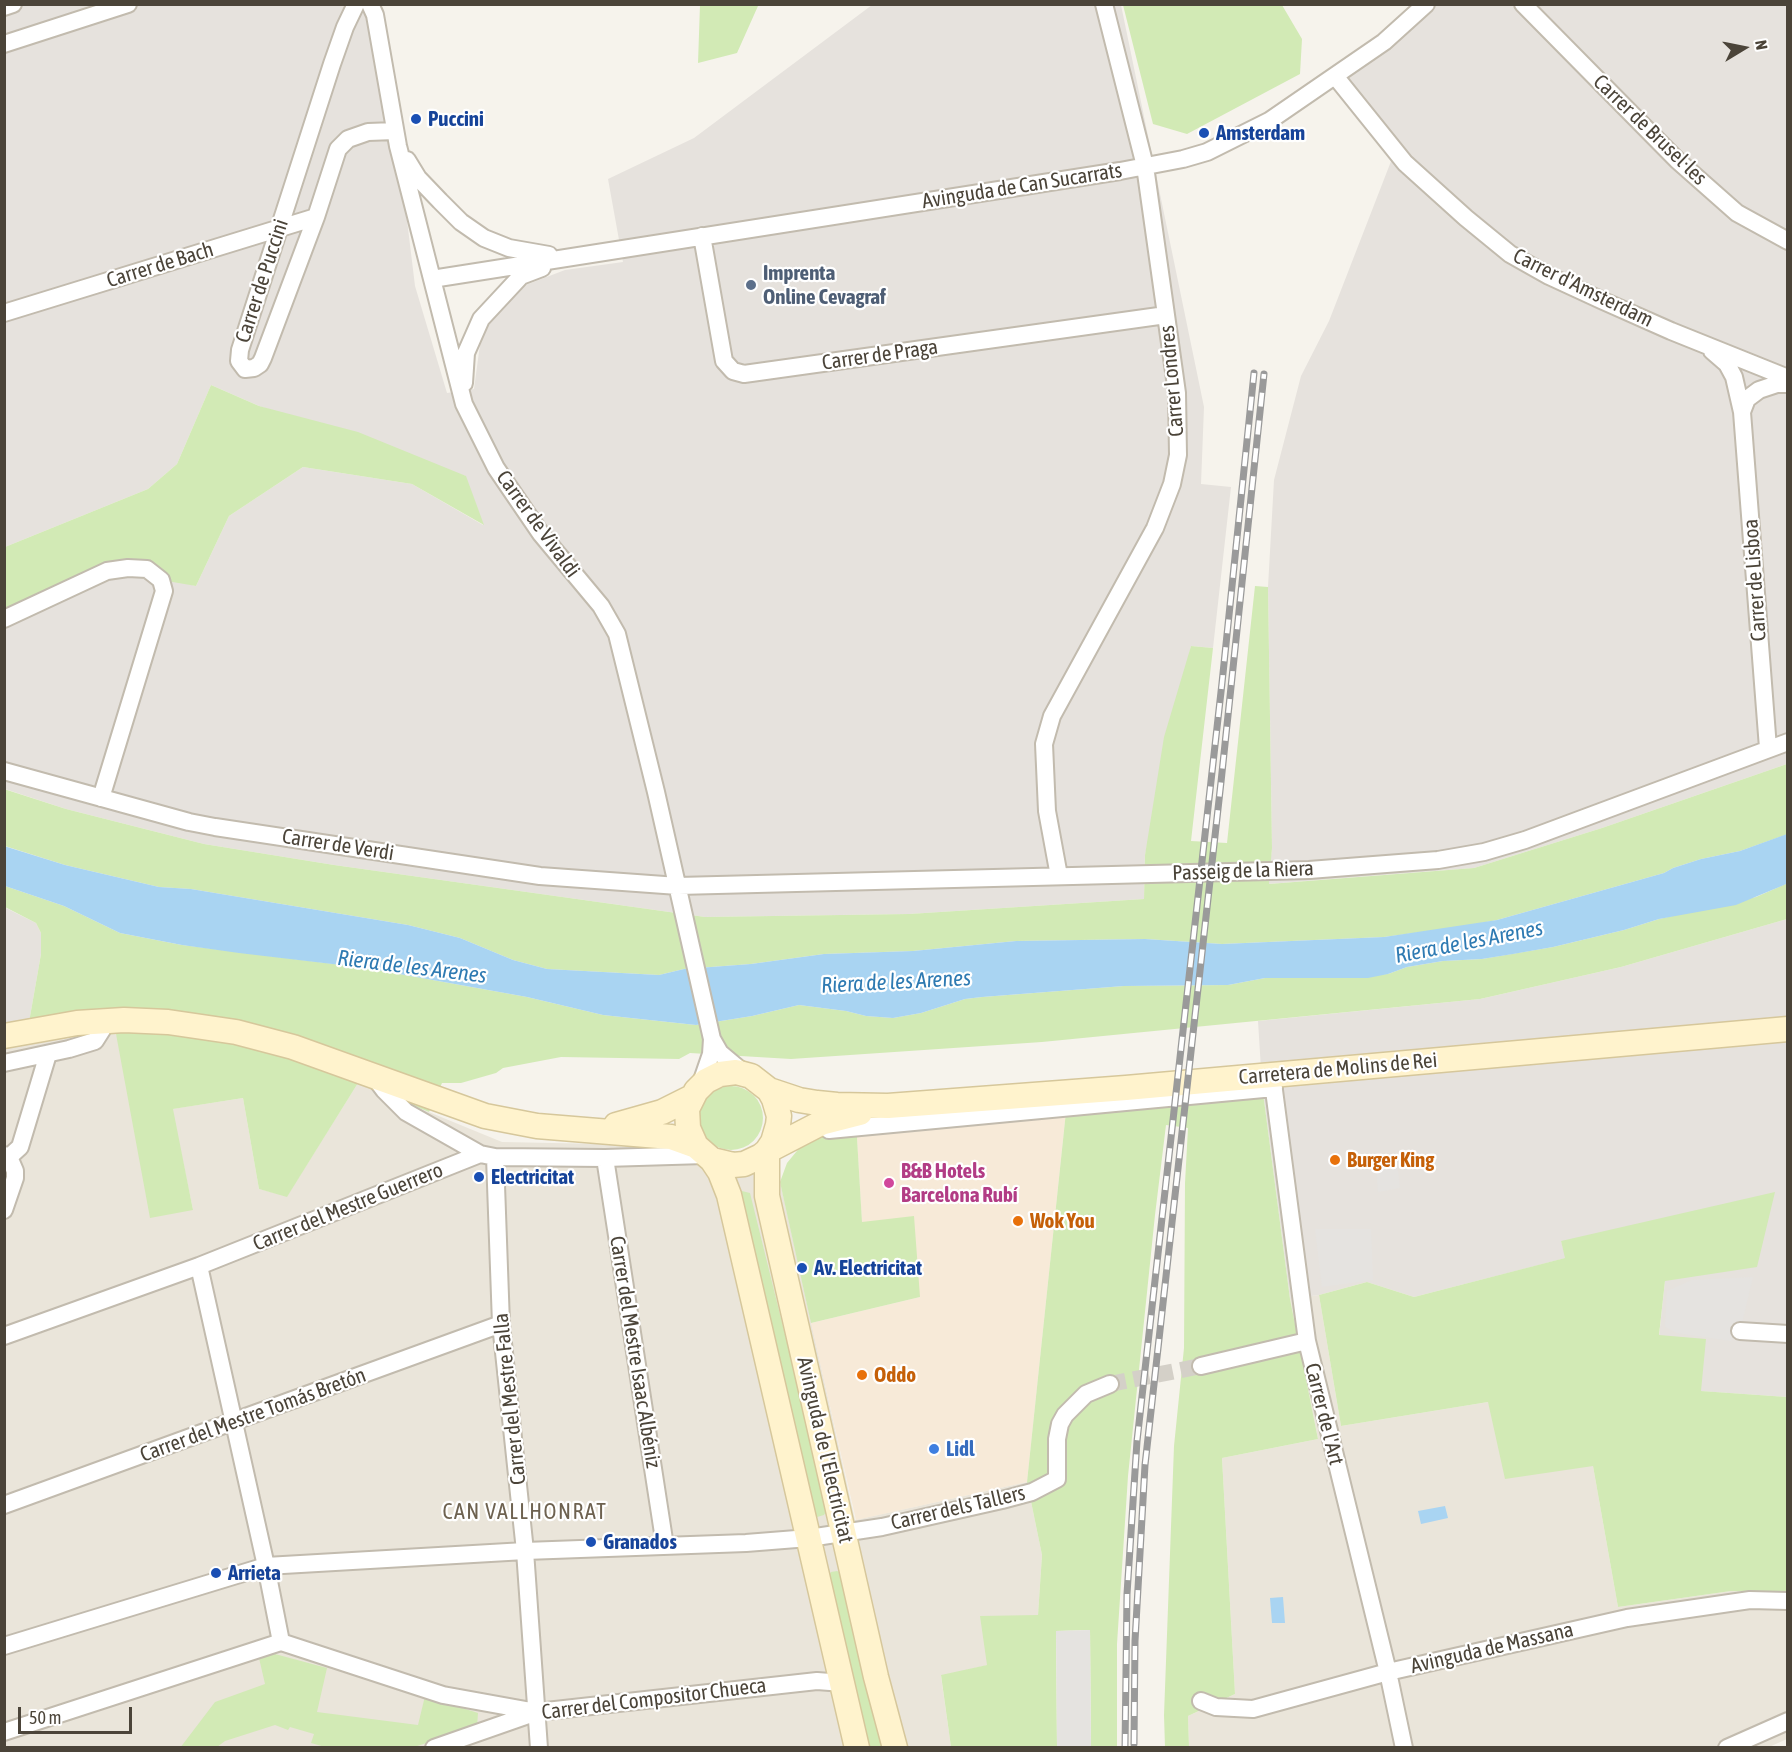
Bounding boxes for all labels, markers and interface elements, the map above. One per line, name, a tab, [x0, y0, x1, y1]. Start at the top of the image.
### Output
north arrow	[1714, 18, 1774, 78]
text: N	[1752, 39, 1771, 51]
street label: Carrer de Brusel·les	[1588, 69, 1712, 191]
place label: Puccini	[428, 106, 484, 132]
marker: Puccini	[409, 112, 423, 126]
place label: Amsterdam	[1216, 120, 1305, 146]
marker: Amsterdam	[1197, 126, 1211, 140]
street label: Avinguda de Can Sucarrats	[920, 158, 1124, 214]
street label: Carrer de Puccini	[230, 216, 294, 346]
street label: Carrer de Bach	[104, 237, 216, 293]
street label: Carrer d'Amsterdam	[1509, 243, 1657, 333]
place label: Imprenta Online Cevagraf	[763, 260, 886, 310]
marker: Imprenta Online Cevagraf	[744, 278, 758, 292]
street label: Carrer Londres	[1155, 324, 1189, 438]
street label: Carrer de Praga	[820, 334, 940, 376]
street label: Carrer de Vivaldi	[491, 466, 585, 582]
street label: Carrer de Lisboa	[1738, 518, 1772, 642]
street label: Carrer de Verdi	[280, 824, 396, 866]
street label: Passeig de la Riera	[1172, 856, 1314, 886]
water label: Riera de les Arenes	[1393, 915, 1545, 969]
water label: Riera de les Arenes	[336, 945, 488, 989]
water label: Riera de les Arenes	[820, 965, 972, 999]
street label: Carretera de Molins de Rei	[1238, 1048, 1438, 1090]
place label: Burger King	[1347, 1147, 1434, 1173]
marker: Burger King	[1328, 1153, 1342, 1167]
street label: Carrer del Mestre Guerrero	[249, 1157, 447, 1257]
place label: B&B Hotels Barcelona Rubí	[901, 1158, 1018, 1208]
place label: Electricitat	[491, 1164, 574, 1190]
marker: Electricitat	[472, 1170, 486, 1184]
marker: B&B Hotels Barcelona Rubí	[882, 1176, 896, 1190]
place label: Wok You	[1030, 1208, 1095, 1234]
marker: Wok You	[1011, 1214, 1025, 1228]
street label: Carrer del Mestre Isaac Albéniz	[604, 1234, 666, 1470]
place label: Av. Electricitat	[814, 1255, 922, 1281]
marker: Av. Electricitat	[795, 1261, 809, 1275]
street label: Carrer del Mestre Falla	[488, 1312, 532, 1486]
street label: Avinguda de l'Electricitat	[791, 1355, 859, 1545]
street label: Carrer de l'Art	[1299, 1361, 1349, 1467]
street label: Carrer del Mestre Tomás Bretón	[137, 1362, 369, 1468]
place label: Oddo	[874, 1362, 916, 1388]
marker: Oddo	[855, 1368, 869, 1382]
place label: Lidl	[946, 1436, 974, 1462]
marker: Lidl	[927, 1442, 941, 1456]
street label: Carrer dels Tallers	[888, 1480, 1028, 1536]
district label: CAN VALLHONRAT	[443, 1499, 607, 1525]
place label: Granados	[603, 1529, 677, 1555]
marker: Granados	[584, 1535, 598, 1549]
place label: Arrieta	[228, 1560, 281, 1586]
marker: Arrieta	[209, 1566, 223, 1580]
street label: Avinguda de Massana	[1408, 1617, 1576, 1679]
street label: Carrer del Compositor Chueca	[540, 1673, 768, 1725]
scale bar	[21, 1695, 135, 1733]
text: 50 m	[29, 1707, 61, 1728]

